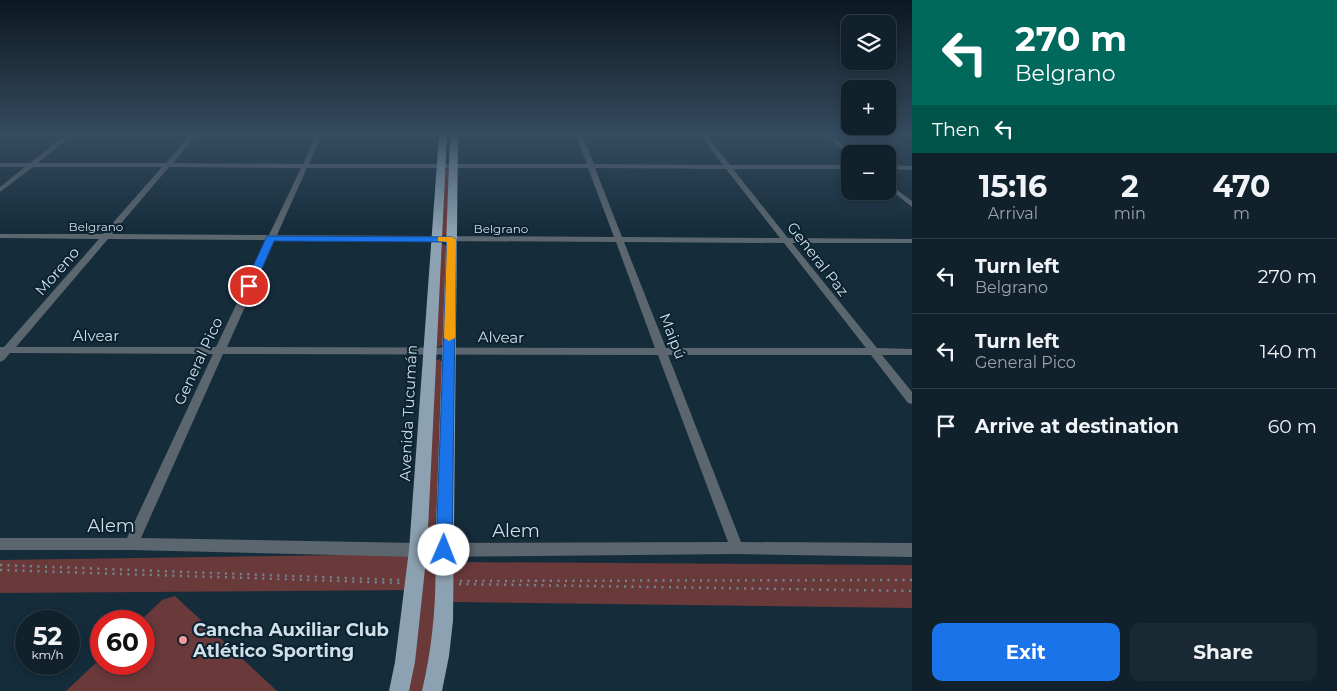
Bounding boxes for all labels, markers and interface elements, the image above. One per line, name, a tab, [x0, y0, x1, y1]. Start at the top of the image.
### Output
map controls	[841, 15, 896, 200]
button: layers	[841, 15, 896, 70]
text: 270 m	[1015, 17, 1127, 60]
icon: left	[932, 20, 997, 85]
text: Belgrano	[1015, 60, 1115, 87]
button: +	[841, 80, 896, 135]
icon: left	[990, 115, 1018, 143]
text: Then	[932, 118, 980, 141]
button: −	[841, 145, 896, 200]
text: 15:16	[979, 168, 1047, 205]
text: 2	[1121, 168, 1139, 205]
text: 470	[1213, 168, 1270, 205]
text: Arrival	[988, 204, 1038, 223]
text: min	[1114, 204, 1146, 223]
text: m	[1233, 204, 1250, 223]
street label: General Paz	[783, 218, 853, 300]
street label: Belgrano	[69, 219, 123, 234]
street label: Belgrano	[474, 221, 528, 236]
street label: Moreno	[31, 243, 83, 299]
text: Turn left	[975, 255, 1060, 278]
icon: left	[932, 262, 960, 290]
pin	[228, 265, 270, 307]
text: 270 m	[1258, 265, 1317, 288]
icon: arrive	[235, 272, 263, 300]
text: Belgrano	[975, 278, 1048, 297]
street label: Maipú	[656, 310, 690, 362]
street label: General Pico	[169, 314, 227, 408]
street label: Alvear	[73, 326, 119, 345]
street label: Alvear	[478, 327, 524, 347]
text: Turn left	[975, 330, 1060, 353]
icon: left	[932, 337, 960, 365]
text: 140 m	[1260, 340, 1317, 363]
street label: Avenida Tucumán	[395, 344, 421, 482]
text: General Pico	[975, 353, 1076, 372]
icon: arrive	[932, 412, 960, 440]
text: Arrive at destination	[975, 415, 1179, 438]
text: 60 m	[1268, 415, 1317, 438]
street label: Alem	[87, 515, 135, 537]
street label: Alem	[492, 520, 540, 542]
position arrow	[417, 523, 469, 575]
speed limit sign: 60	[90, 610, 155, 675]
place label: Cancha Auxiliar Club Atlético Sporting	[192, 619, 389, 662]
text: 52	[33, 621, 62, 651]
button: Exit	[932, 623, 1120, 681]
button: Share	[1130, 623, 1317, 681]
marker: Cancha Auxiliar Club Atlético Sporting	[177, 634, 189, 646]
text: km/h	[31, 647, 64, 662]

